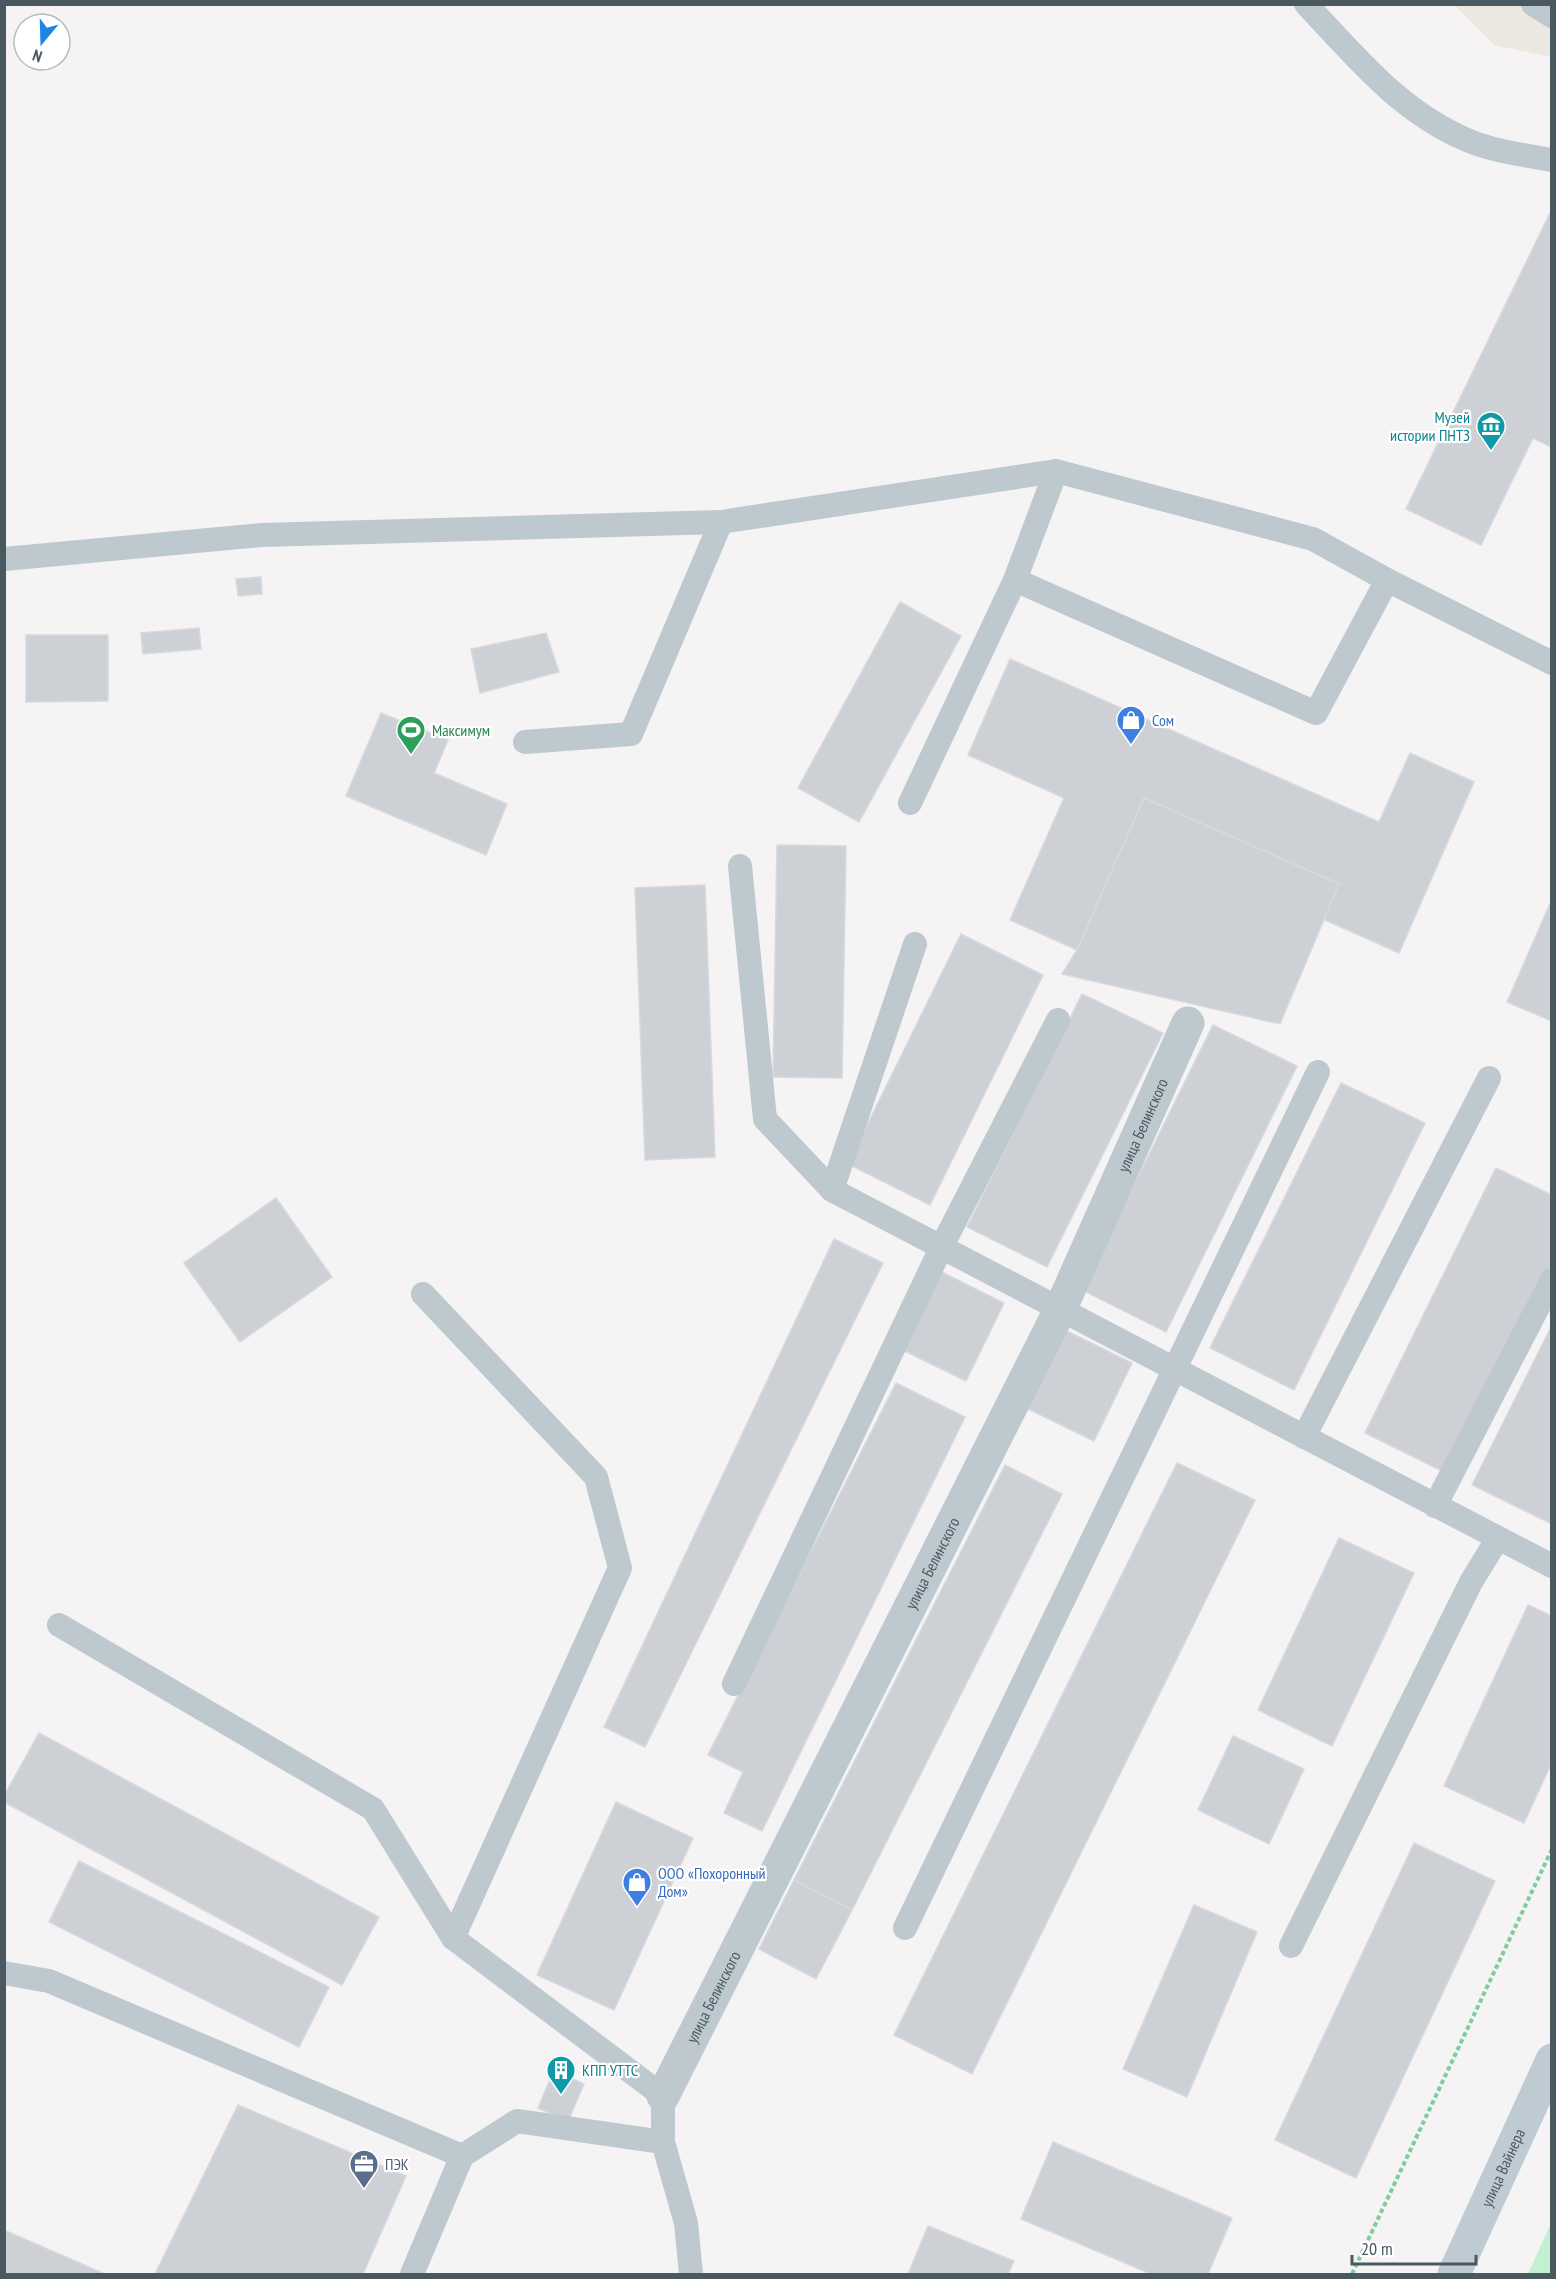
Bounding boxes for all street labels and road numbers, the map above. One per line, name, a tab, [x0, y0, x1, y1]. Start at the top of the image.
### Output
street label: улица Белинского	[1113, 1075, 1172, 1175]
street label: улица Белинского	[901, 1514, 964, 1612]
street label: улица Белинского	[681, 1948, 745, 2046]
street label: улица Вайнера	[1476, 2125, 1529, 2210]

